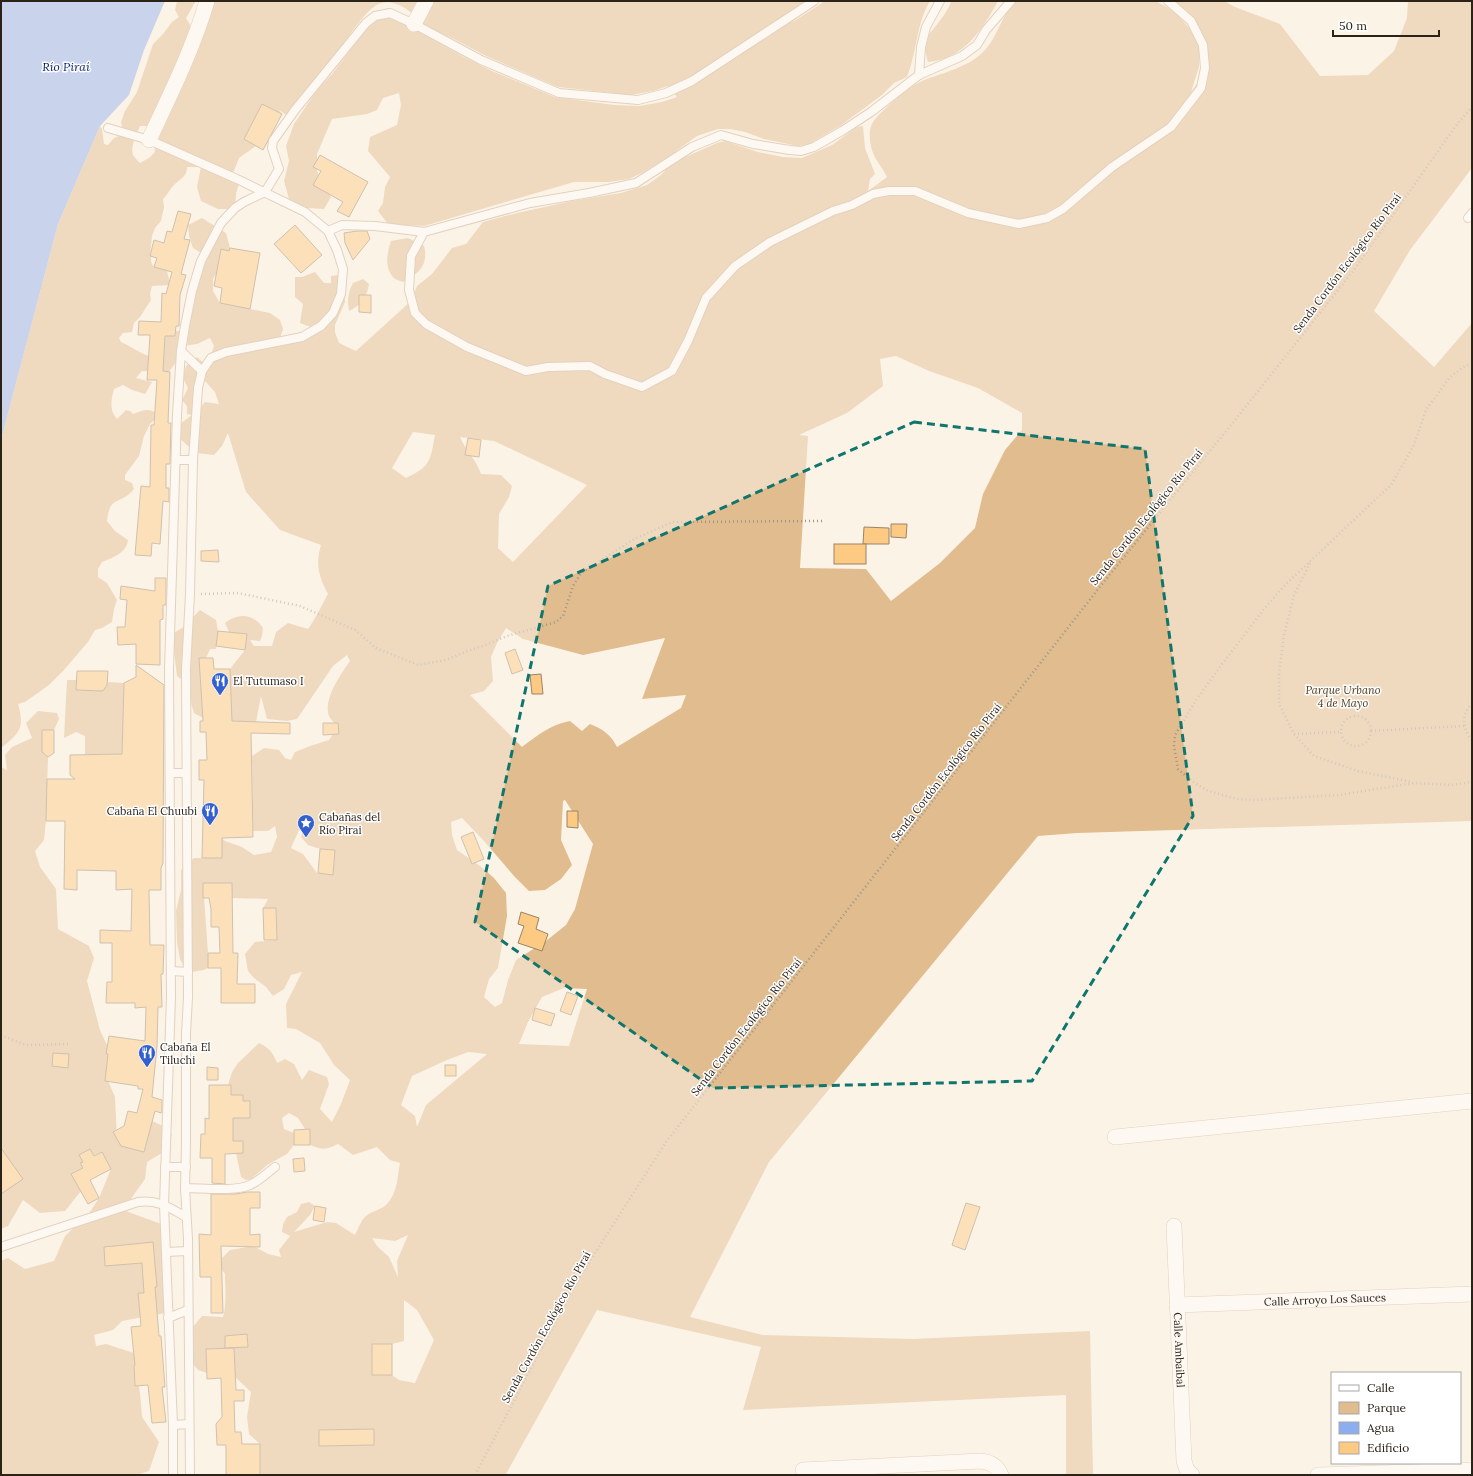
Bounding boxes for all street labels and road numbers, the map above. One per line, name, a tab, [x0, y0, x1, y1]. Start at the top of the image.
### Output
street label: Senda Cordón Ecológico Río Piraí	[1290, 190, 1404, 336]
street label: Senda Cordón Ecológico Río Piraí	[1087, 446, 1205, 588]
street label: Senda Cordón Ecológico Río Piraí	[888, 700, 1004, 844]
street label: Senda Cordón Ecológico Río Piraí	[688, 955, 804, 1099]
street label: Senda Cordón Ecológico Río Piraí	[498, 1249, 594, 1405]
street label: Calle Arroyo Los Sauces	[1264, 1290, 1386, 1309]
street label: Calle Ambaibal	[1171, 1312, 1188, 1388]

